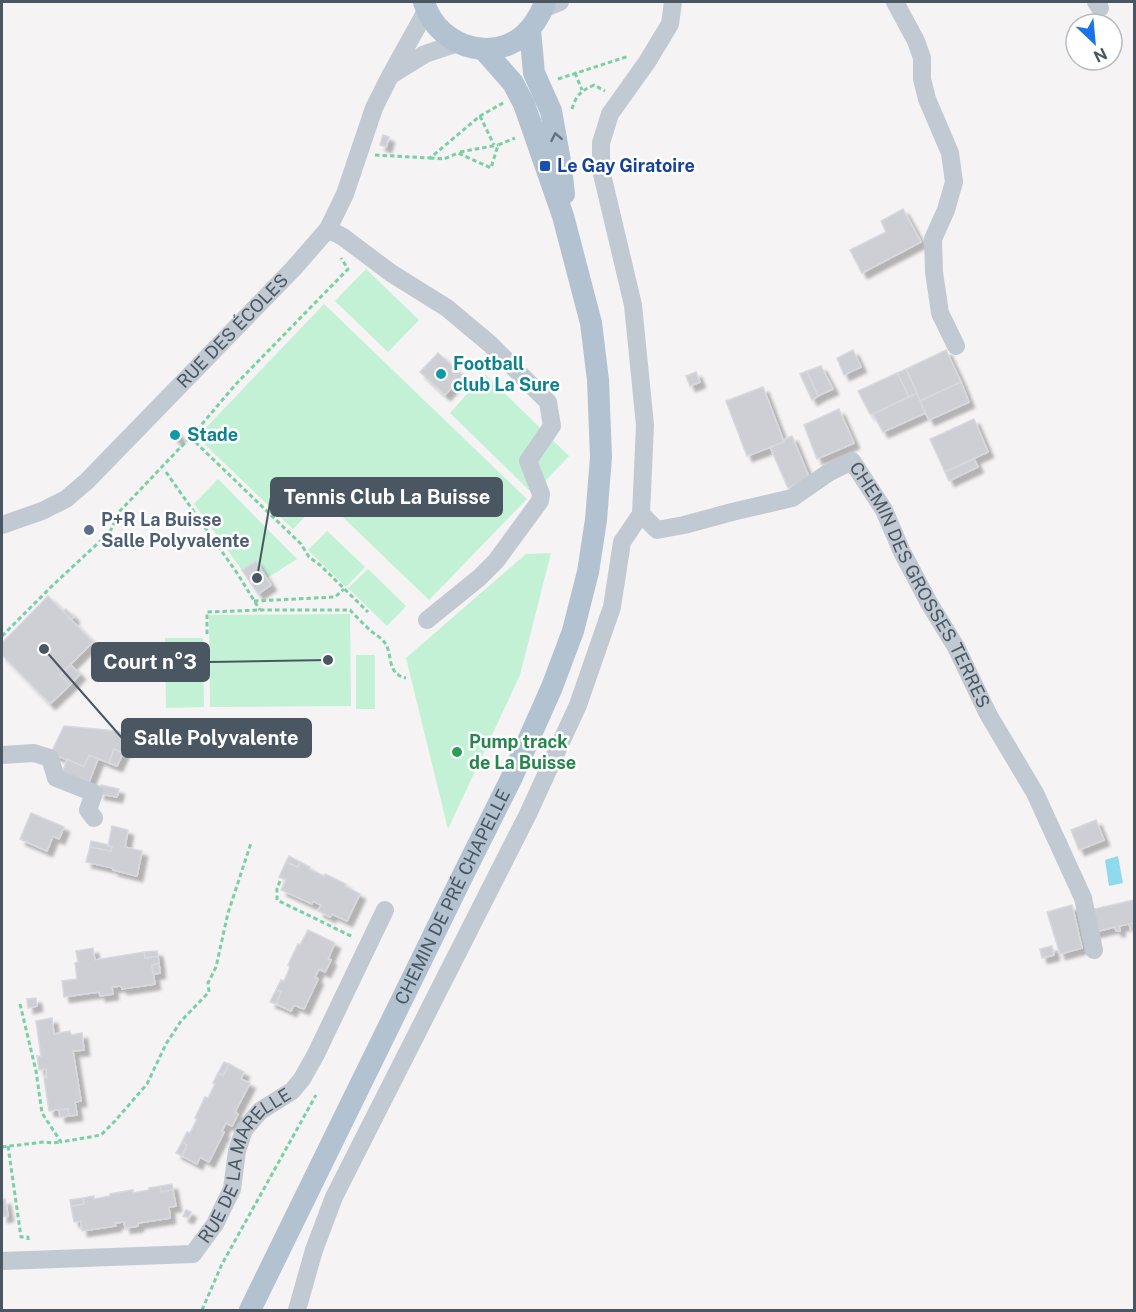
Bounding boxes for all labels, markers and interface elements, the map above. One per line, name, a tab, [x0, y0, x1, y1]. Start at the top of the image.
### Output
north arrow	[1064, 12, 1124, 72]
text: N	[1091, 44, 1110, 66]
one-way arrow	[550, 133, 563, 143]
place label: Le Gay Giratoire	[557, 155, 695, 176]
marker: Le Gay Giratoire	[538, 159, 552, 173]
street label: RUE DES ÉCOLES	[172, 269, 292, 392]
place label: Football club La Sure	[453, 353, 560, 395]
marker: Football club La Sure	[434, 367, 448, 381]
place label: Stade	[187, 424, 238, 445]
marker: Stade	[168, 428, 182, 442]
street label: CHEMIN DES GROSSES TERRES	[845, 458, 995, 711]
callout: Tennis Club La Buisse	[271, 478, 502, 516]
text: Tennis Club La Buisse	[284, 485, 490, 509]
place label: P+R La Buisse Salle Polyvalente	[101, 509, 250, 551]
marker: P+R La Buisse Salle Polyvalente	[82, 523, 96, 537]
callout: Court n°3	[92, 643, 209, 681]
text: Court n°3	[103, 650, 197, 674]
callout: Salle Polyvalente	[122, 719, 311, 757]
text: Salle Polyvalente	[133, 726, 299, 750]
place label: Pump track de La Buisse	[469, 731, 576, 773]
marker: Pump track de La Buisse	[450, 745, 464, 759]
street label: CHEMIN DE PRÉ CHAPELLE	[390, 786, 514, 1008]
street label: RUE DE LA MARELLE	[193, 1083, 295, 1247]

